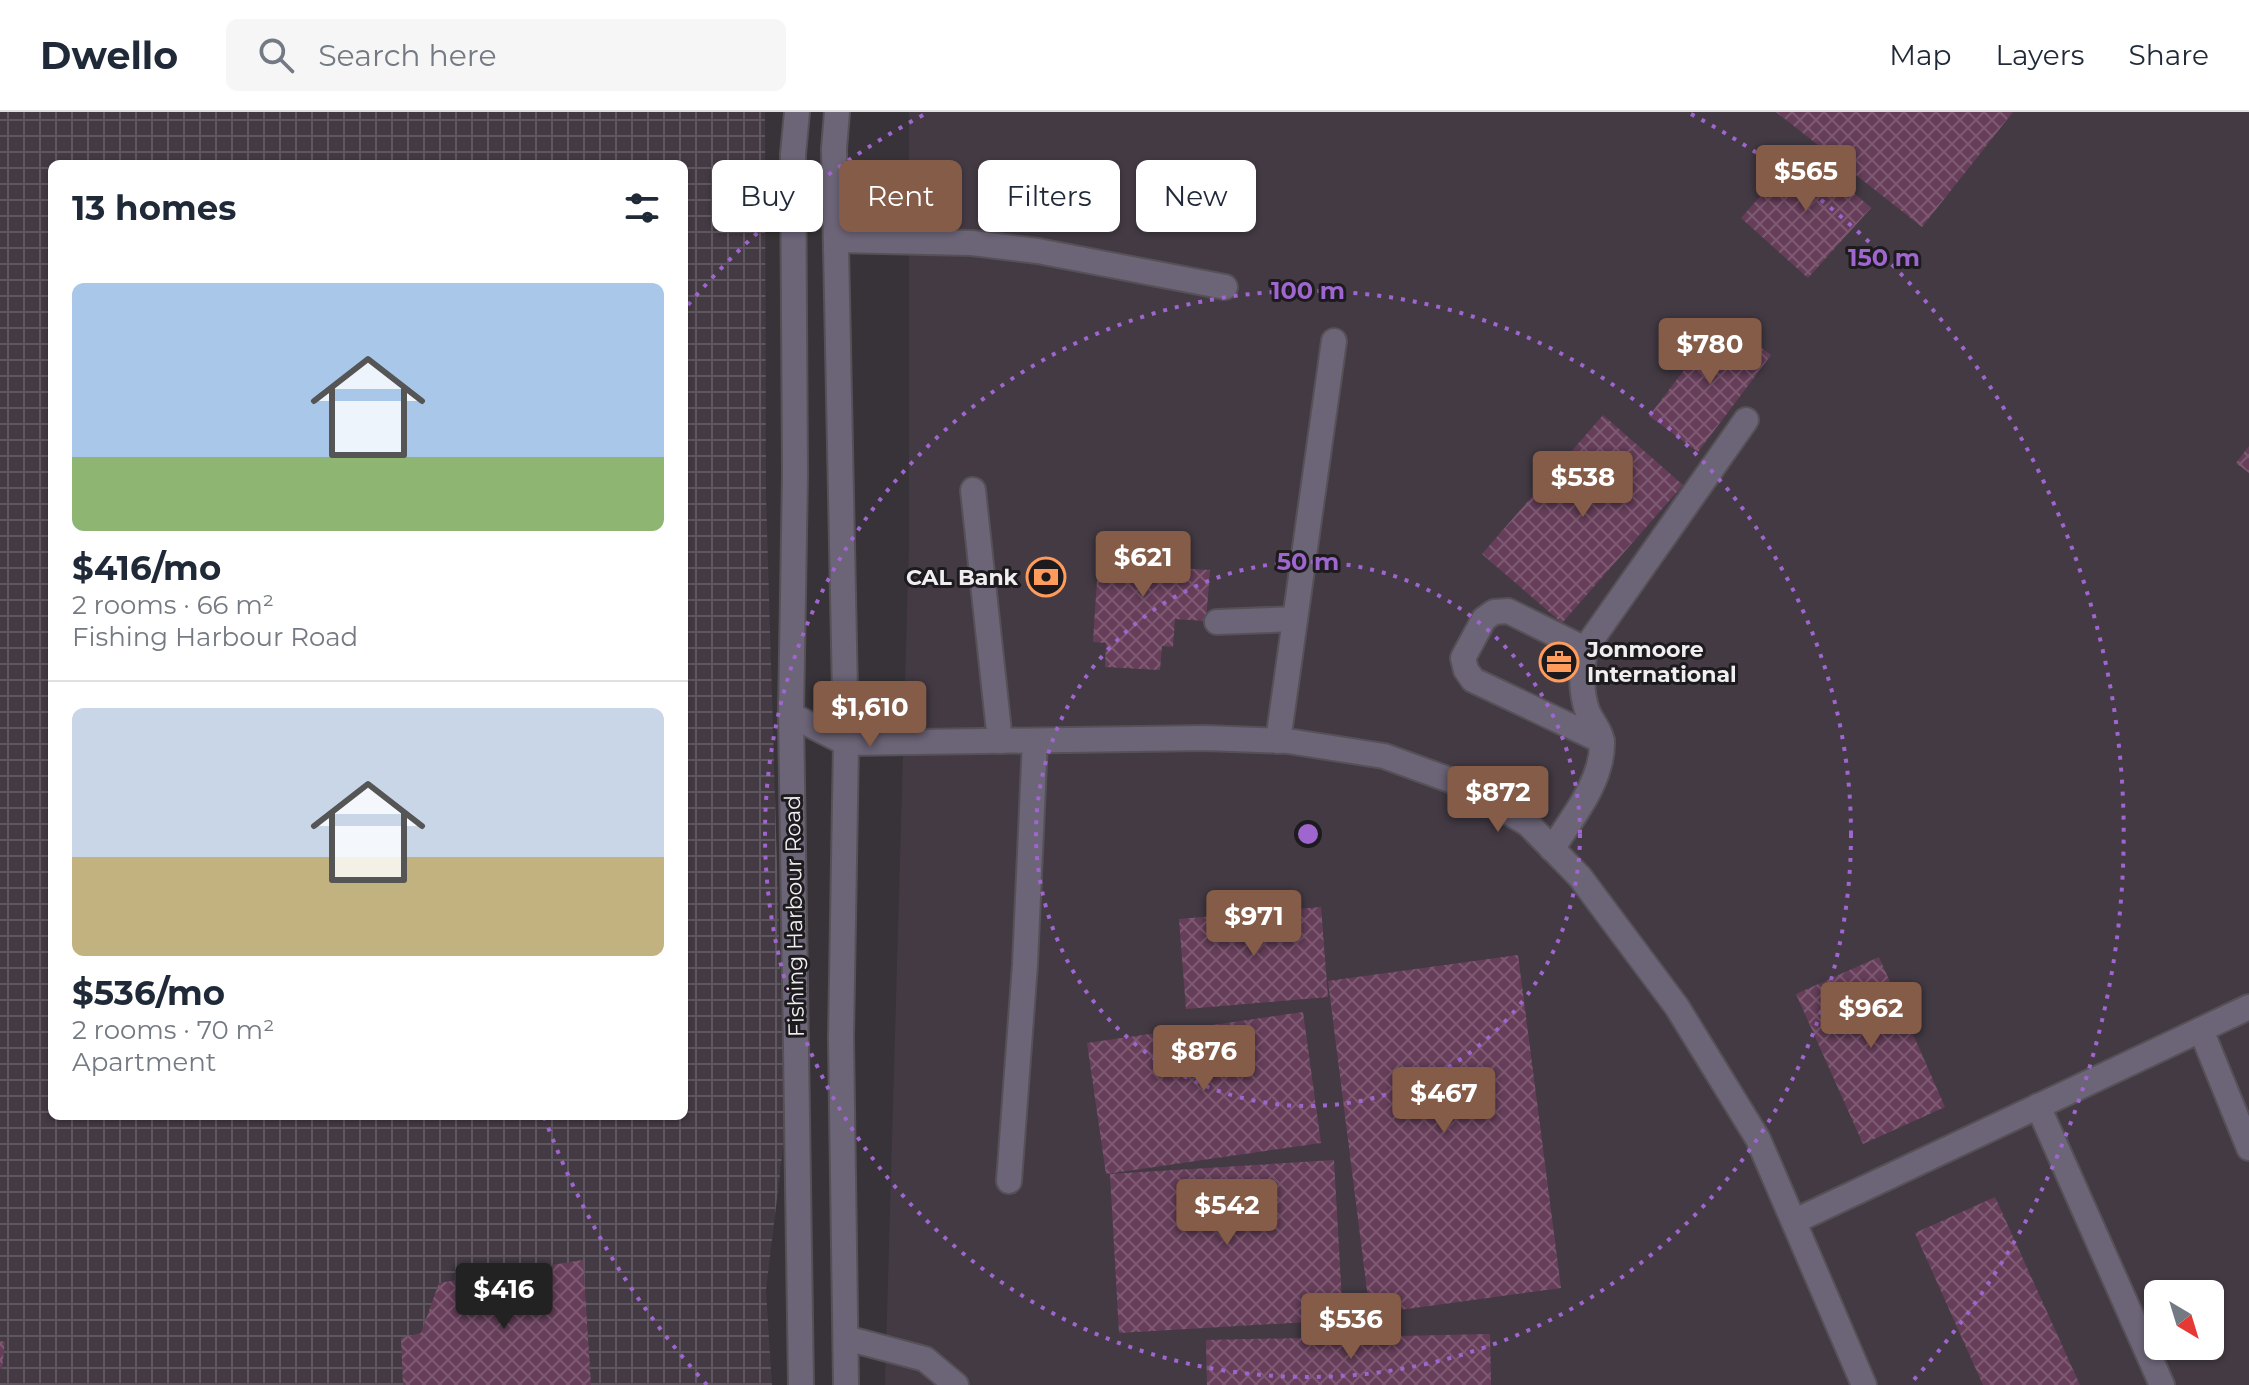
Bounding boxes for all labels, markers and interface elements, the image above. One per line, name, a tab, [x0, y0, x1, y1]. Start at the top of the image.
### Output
search box	[226, 19, 786, 91]
text: Dwello	[40, 32, 178, 79]
icon: search	[254, 33, 298, 77]
text: Search here	[318, 37, 497, 74]
text: Map	[1889, 38, 1952, 72]
text: Layers	[1996, 38, 2085, 72]
text: Share	[2129, 38, 2209, 72]
pin: $565	[1759, 145, 1853, 213]
text: $565	[1774, 155, 1838, 187]
chip: Buy	[712, 160, 823, 232]
chip: Rent	[839, 160, 962, 232]
chip: Filters	[978, 160, 1120, 232]
chip: New	[1136, 160, 1256, 232]
icon: filters	[620, 186, 664, 230]
text: 13 homes	[72, 187, 236, 229]
text: 150 m	[1848, 243, 1920, 272]
text: 100 m	[1271, 276, 1345, 305]
pin: $780	[1663, 318, 1757, 386]
text: $780	[1677, 328, 1743, 360]
icon: home	[296, 335, 440, 479]
pin: $538	[1536, 451, 1630, 519]
text: $538	[1551, 461, 1615, 493]
pin: $621	[1096, 531, 1190, 599]
text: $621	[1114, 541, 1172, 573]
text: $416/mo	[72, 547, 221, 589]
text: 50 m	[1277, 547, 1339, 576]
bank icon: CAL Bank	[1025, 556, 1067, 598]
place label: CAL Bank	[906, 564, 1019, 591]
text: 2 rooms · 66 m²	[72, 589, 274, 621]
text: Fishing Harbour Road	[72, 621, 358, 653]
place label: Jonmoore International	[1586, 636, 1737, 688]
office icon: Jonmoore International	[1538, 641, 1580, 683]
pin: $1,610	[805, 681, 935, 749]
text: $1,610	[831, 691, 909, 723]
icon: home	[296, 760, 440, 904]
pin: $872	[1451, 766, 1545, 834]
text: $872	[1465, 776, 1531, 808]
street label: Fishing Harbour Road	[779, 795, 810, 1037]
centre of rings	[1294, 820, 1322, 848]
pin: $971	[1207, 890, 1301, 958]
text: $971	[1224, 900, 1284, 932]
text: $536/mo	[72, 972, 225, 1014]
pin: $962	[1824, 982, 1918, 1050]
text: $962	[1839, 992, 1903, 1024]
text: 2 rooms · 70 m²	[72, 1014, 274, 1046]
pin: $876	[1157, 1025, 1251, 1093]
text: $876	[1171, 1035, 1237, 1067]
text: Apartment	[72, 1046, 216, 1078]
pin: $467	[1397, 1067, 1491, 1135]
text: $467	[1410, 1077, 1478, 1109]
pin: $542	[1180, 1179, 1274, 1247]
text: $542	[1194, 1189, 1260, 1221]
pin: $416	[457, 1263, 551, 1331]
text: $416	[474, 1273, 534, 1305]
north arrow	[2144, 1280, 2224, 1360]
map controls	[2144, 1280, 2224, 1360]
pin: $536	[1304, 1293, 1398, 1361]
text: $536	[1319, 1303, 1383, 1335]

